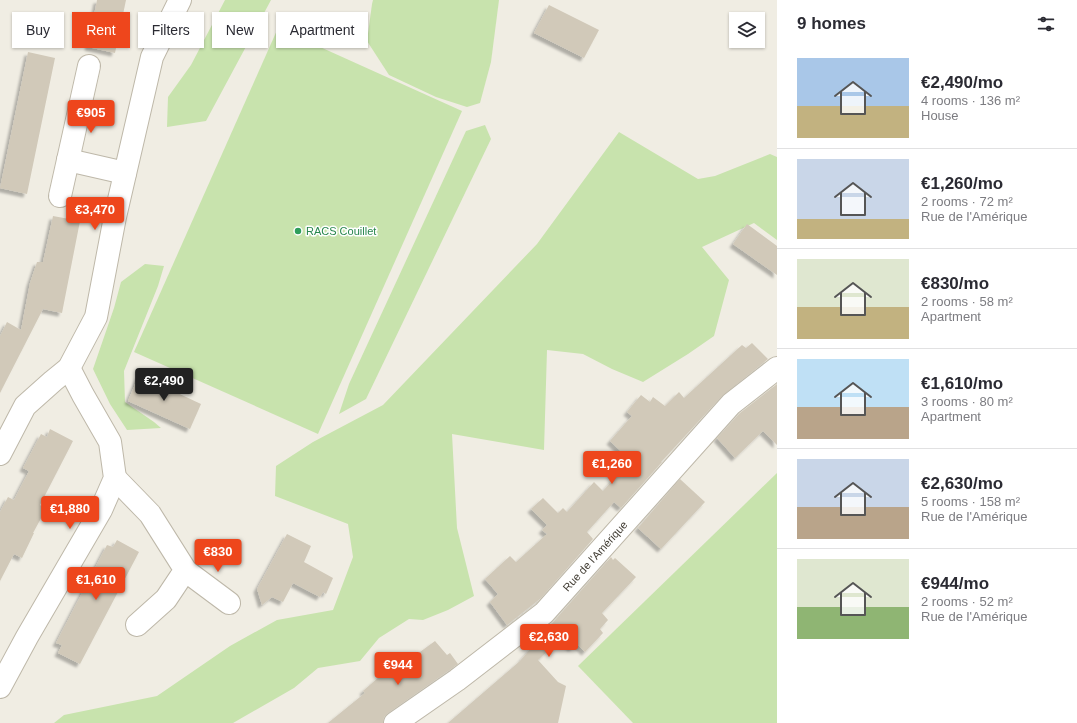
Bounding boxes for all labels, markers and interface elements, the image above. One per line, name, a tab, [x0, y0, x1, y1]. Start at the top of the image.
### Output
chip: Buy	[12, 12, 64, 48]
chip: Rent	[72, 12, 130, 48]
chip: Filters	[138, 12, 204, 48]
chip: New	[212, 12, 268, 48]
chip: Apartment	[276, 12, 368, 48]
map controls	[729, 12, 765, 48]
button: layers	[729, 12, 765, 48]
icon: filters	[1035, 13, 1057, 35]
text: 9 homes	[797, 14, 866, 33]
text: €2,490/mo	[921, 73, 1003, 92]
icon: home	[829, 74, 877, 122]
text: 4 rooms · 136 m²	[921, 93, 1020, 108]
pin: €905	[67, 100, 115, 134]
text: €905	[77, 105, 105, 120]
text: House	[921, 108, 959, 123]
text: €1,260/mo	[921, 174, 1003, 193]
icon: home	[829, 175, 877, 223]
text: 2 rooms · 72 m²	[921, 194, 1013, 209]
pin: €3,470	[62, 197, 128, 231]
text: €3,470	[75, 202, 115, 217]
text: Rue de l'Amérique	[921, 209, 1028, 224]
place label: RACS Couillet	[306, 225, 376, 237]
marker: RACS Couillet	[293, 226, 303, 236]
text: €830/mo	[921, 274, 989, 293]
icon: home	[829, 275, 877, 323]
text: 2 rooms · 58 m²	[921, 294, 1013, 309]
text: Apartment	[921, 309, 981, 324]
pin: €2,490	[131, 368, 197, 402]
text: €2,490	[144, 373, 184, 388]
text: €1,610/mo	[921, 374, 1003, 393]
icon: home	[829, 375, 877, 423]
text: 3 rooms · 80 m²	[921, 394, 1013, 409]
text: Apartment	[921, 409, 981, 424]
pin: €1,260	[579, 451, 645, 485]
text: €1,260	[592, 456, 632, 471]
text: €2,630/mo	[921, 474, 1003, 493]
icon: home	[829, 475, 877, 523]
text: 5 rooms · 158 m²	[921, 494, 1020, 509]
pin: €1,880	[37, 496, 103, 530]
text: €1,880	[50, 501, 90, 516]
text: Rue de l'Amérique	[921, 509, 1028, 524]
street label: Rue de l'Amérique	[560, 518, 630, 594]
pin: €830	[194, 539, 242, 573]
text: €830	[204, 544, 232, 559]
pin: €1,610	[63, 567, 129, 601]
text: €1,610	[76, 572, 116, 587]
text: €944/mo	[921, 574, 989, 593]
icon: home	[829, 575, 877, 623]
text: 2 rooms · 52 m²	[921, 594, 1013, 609]
text: Rue de l'Amérique	[921, 609, 1028, 624]
pin: €2,630	[516, 624, 582, 658]
text: €2,630	[529, 629, 569, 644]
pin: €944	[374, 652, 422, 686]
text: €944	[384, 657, 412, 672]

